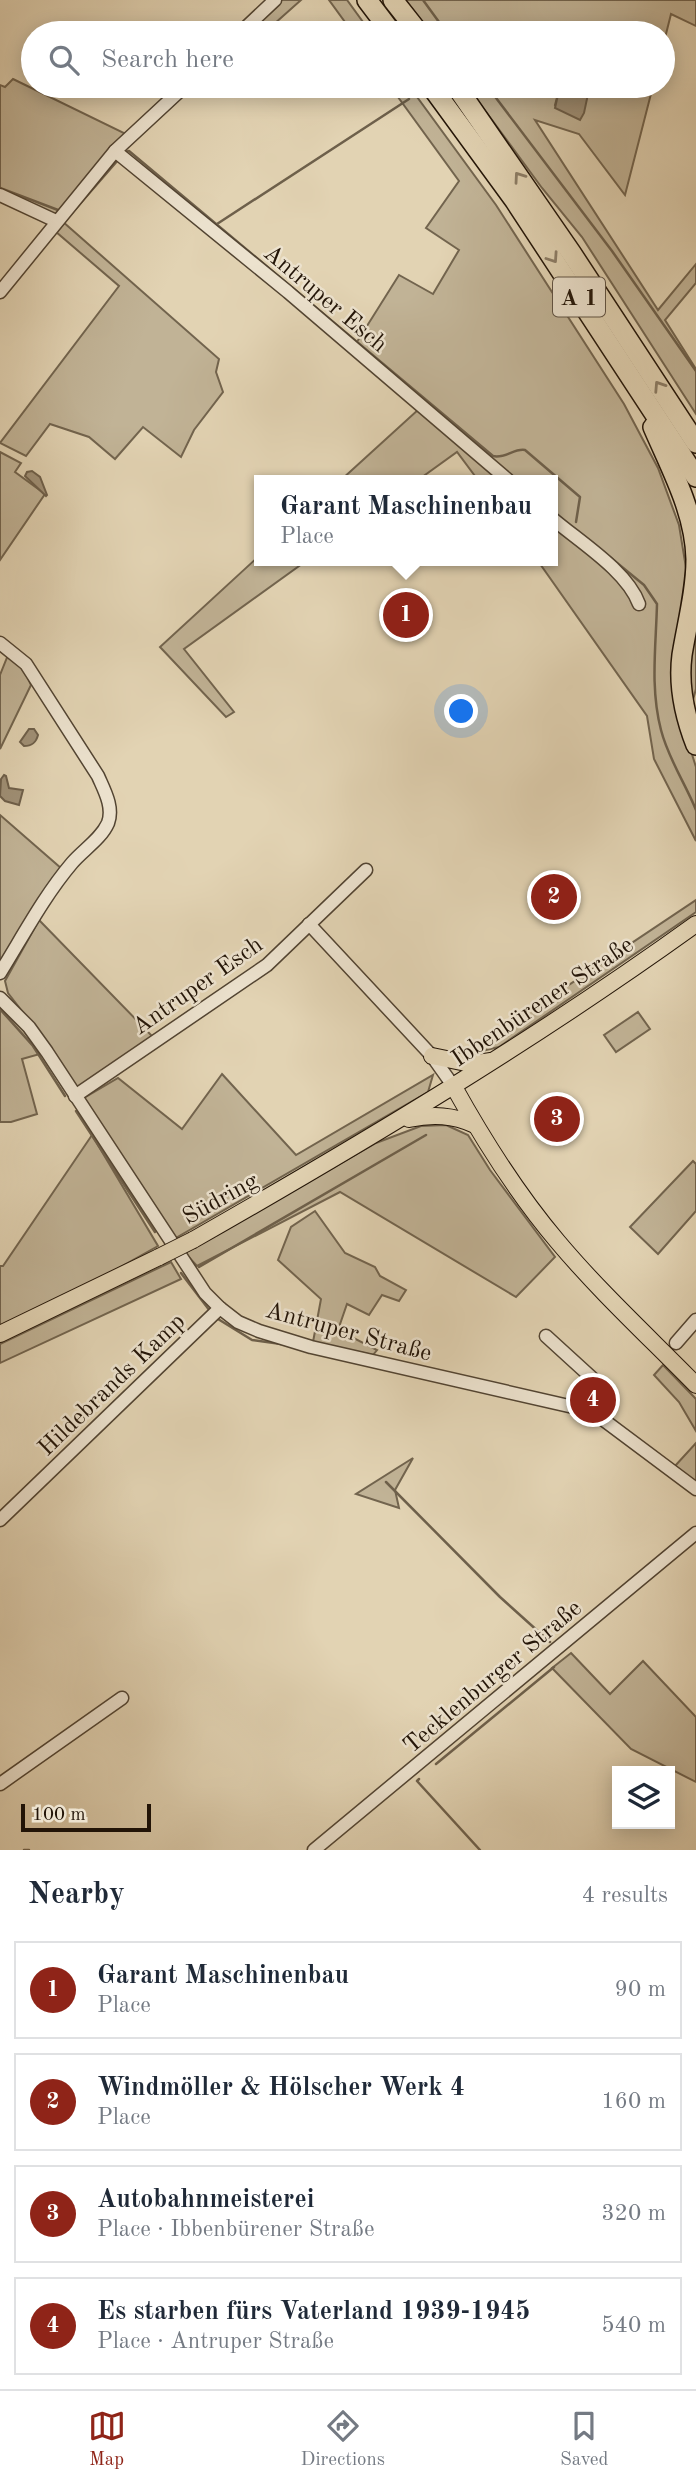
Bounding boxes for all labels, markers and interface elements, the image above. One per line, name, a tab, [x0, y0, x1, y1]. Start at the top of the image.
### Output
search box	[21, 21, 675, 98]
icon: search	[45, 41, 83, 79]
text: Search here	[101, 47, 234, 73]
one-way arrow	[515, 172, 527, 185]
street label: Antruper Esch	[258, 241, 391, 358]
one-way arrow	[544, 250, 557, 263]
road number: A 1	[553, 278, 605, 316]
one-way arrow	[654, 381, 667, 394]
popup	[254, 475, 558, 566]
text: Garant Maschinenbau	[280, 494, 532, 520]
text: Place	[280, 525, 334, 548]
pin: 1	[383, 589, 429, 641]
your location	[444, 694, 478, 728]
pin: 2	[531, 871, 577, 923]
street label: Antruper Esch	[129, 933, 268, 1040]
street label: Ibbenbürener Straße	[448, 933, 638, 1072]
pin: 3	[534, 1093, 580, 1145]
street label: Südring	[179, 1169, 263, 1230]
street label: Antruper Straße	[263, 1299, 434, 1367]
street label: Hildebrands Kamp	[34, 1310, 190, 1461]
pin: 4	[570, 1374, 616, 1426]
street label: Tecklenburger Straße	[400, 1596, 587, 1759]
map controls	[612, 1766, 675, 1829]
button: layers	[612, 1766, 675, 1829]
scale bar	[21, 1801, 150, 1833]
text: 100 m	[32, 1806, 85, 1825]
text: Nearby	[28, 1880, 125, 1910]
text: 4 results	[582, 1884, 668, 1907]
text: Garant Maschinenbau	[97, 1963, 349, 1989]
text: 1	[46, 1978, 60, 2001]
text: 90 m	[615, 1978, 666, 2001]
text: Place	[97, 1994, 151, 2017]
text: Windmöller & Hölscher Werk 4	[97, 2075, 465, 2101]
text: 2	[46, 2090, 60, 2113]
text: 160 m	[601, 2090, 666, 2113]
text: Place	[97, 2106, 151, 2129]
text: Autobahnmeisterei	[97, 2187, 314, 2213]
text: 3	[46, 2202, 60, 2225]
text: 320 m	[601, 2202, 666, 2225]
text: Place · Ibbenbürener Straße	[97, 2218, 374, 2241]
text: Es starben fürs Vaterland 1939-1945	[97, 2299, 530, 2325]
text: 4	[46, 2314, 60, 2337]
text: 540 m	[601, 2314, 666, 2337]
text: Place · Antruper Straße	[97, 2330, 334, 2353]
tab: Map	[88, 2407, 126, 2472]
tab: Directions	[301, 2407, 385, 2472]
tab: Saved	[560, 2407, 608, 2472]

